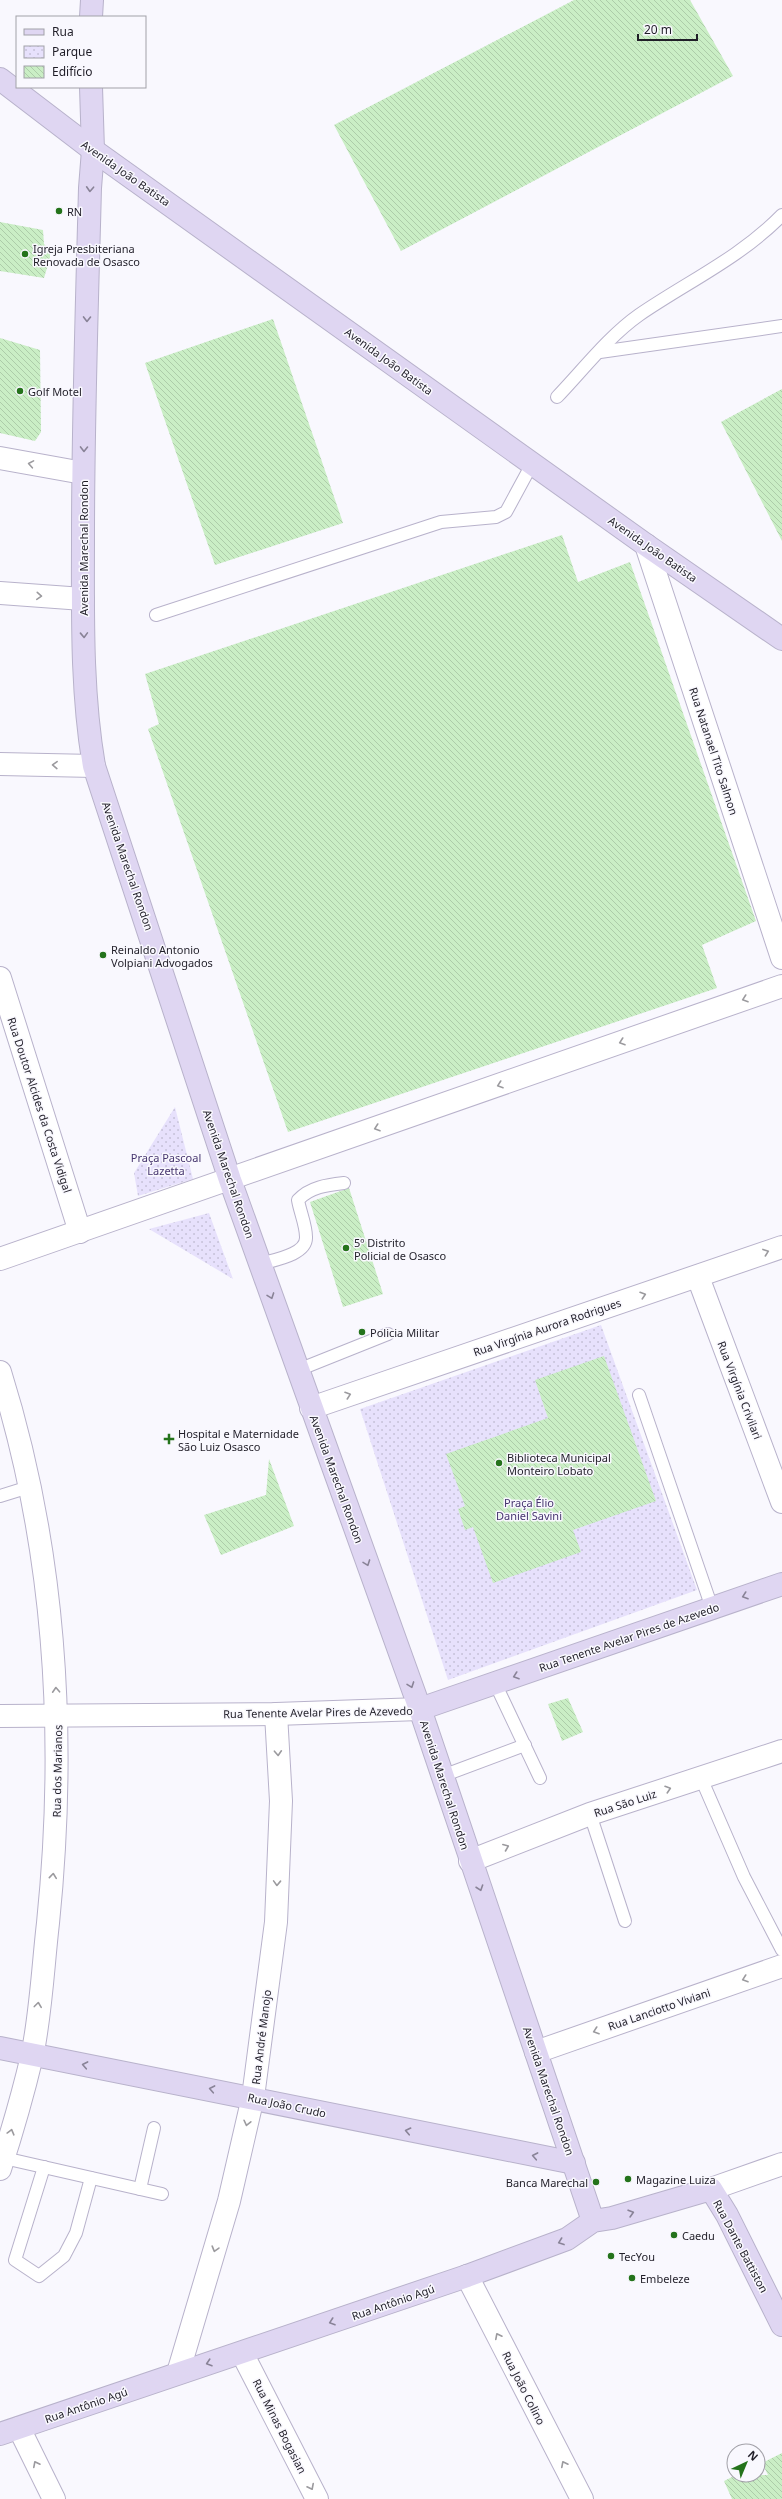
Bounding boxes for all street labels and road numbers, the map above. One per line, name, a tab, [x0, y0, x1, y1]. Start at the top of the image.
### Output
street label: Avenida João Batista	[79, 137, 173, 209]
street label: Avenida João Batista	[342, 324, 436, 398]
street label: Avenida Marechal Rondon	[76, 480, 91, 616]
street label: Avenida João Batista	[606, 513, 700, 585]
street label: Rua Natanael Tito Salmon	[686, 685, 742, 817]
street label: Avenida Marechal Rondon	[99, 800, 157, 932]
street label: Rua Doutor Alcides da Costa Vidigal	[4, 1015, 76, 1195]
street label: Avenida Marechal Rondon	[200, 1108, 258, 1240]
street label: Rua Virgínia Aurora Rodrigues	[471, 1295, 623, 1359]
street label: Rua Virgínia Crivilari	[714, 1339, 766, 1441]
street label: Avenida Marechal Rondon	[307, 1413, 367, 1545]
street label: Rua Tenente Avelar Pires de Azevedo	[537, 1599, 721, 1675]
street label: Rua Tenente Avelar Pires de Azevedo	[223, 1703, 413, 1721]
street label: Avenida Marechal Rondon	[417, 1718, 473, 1852]
street label: Rua dos Marianos	[49, 1725, 65, 1817]
street label: Rua São Luiz	[592, 1786, 658, 1820]
street label: Rua Lanciotto Viviani	[606, 1984, 712, 2034]
street label: Rua André Manojo	[248, 1988, 274, 2085]
street label: Avenida Marechal Rondon	[520, 2025, 578, 2157]
street label: Rua João Crudo	[246, 2089, 328, 2121]
street label: Rua Dante Battiston	[710, 2197, 772, 2295]
street label: Rua Antônio Agú	[349, 2281, 437, 2323]
street label: Rua João Colino	[499, 2349, 549, 2428]
street label: Rua Minas Bogasian	[250, 2376, 310, 2476]
street label: Rua Antônio Agú	[42, 2384, 130, 2426]

